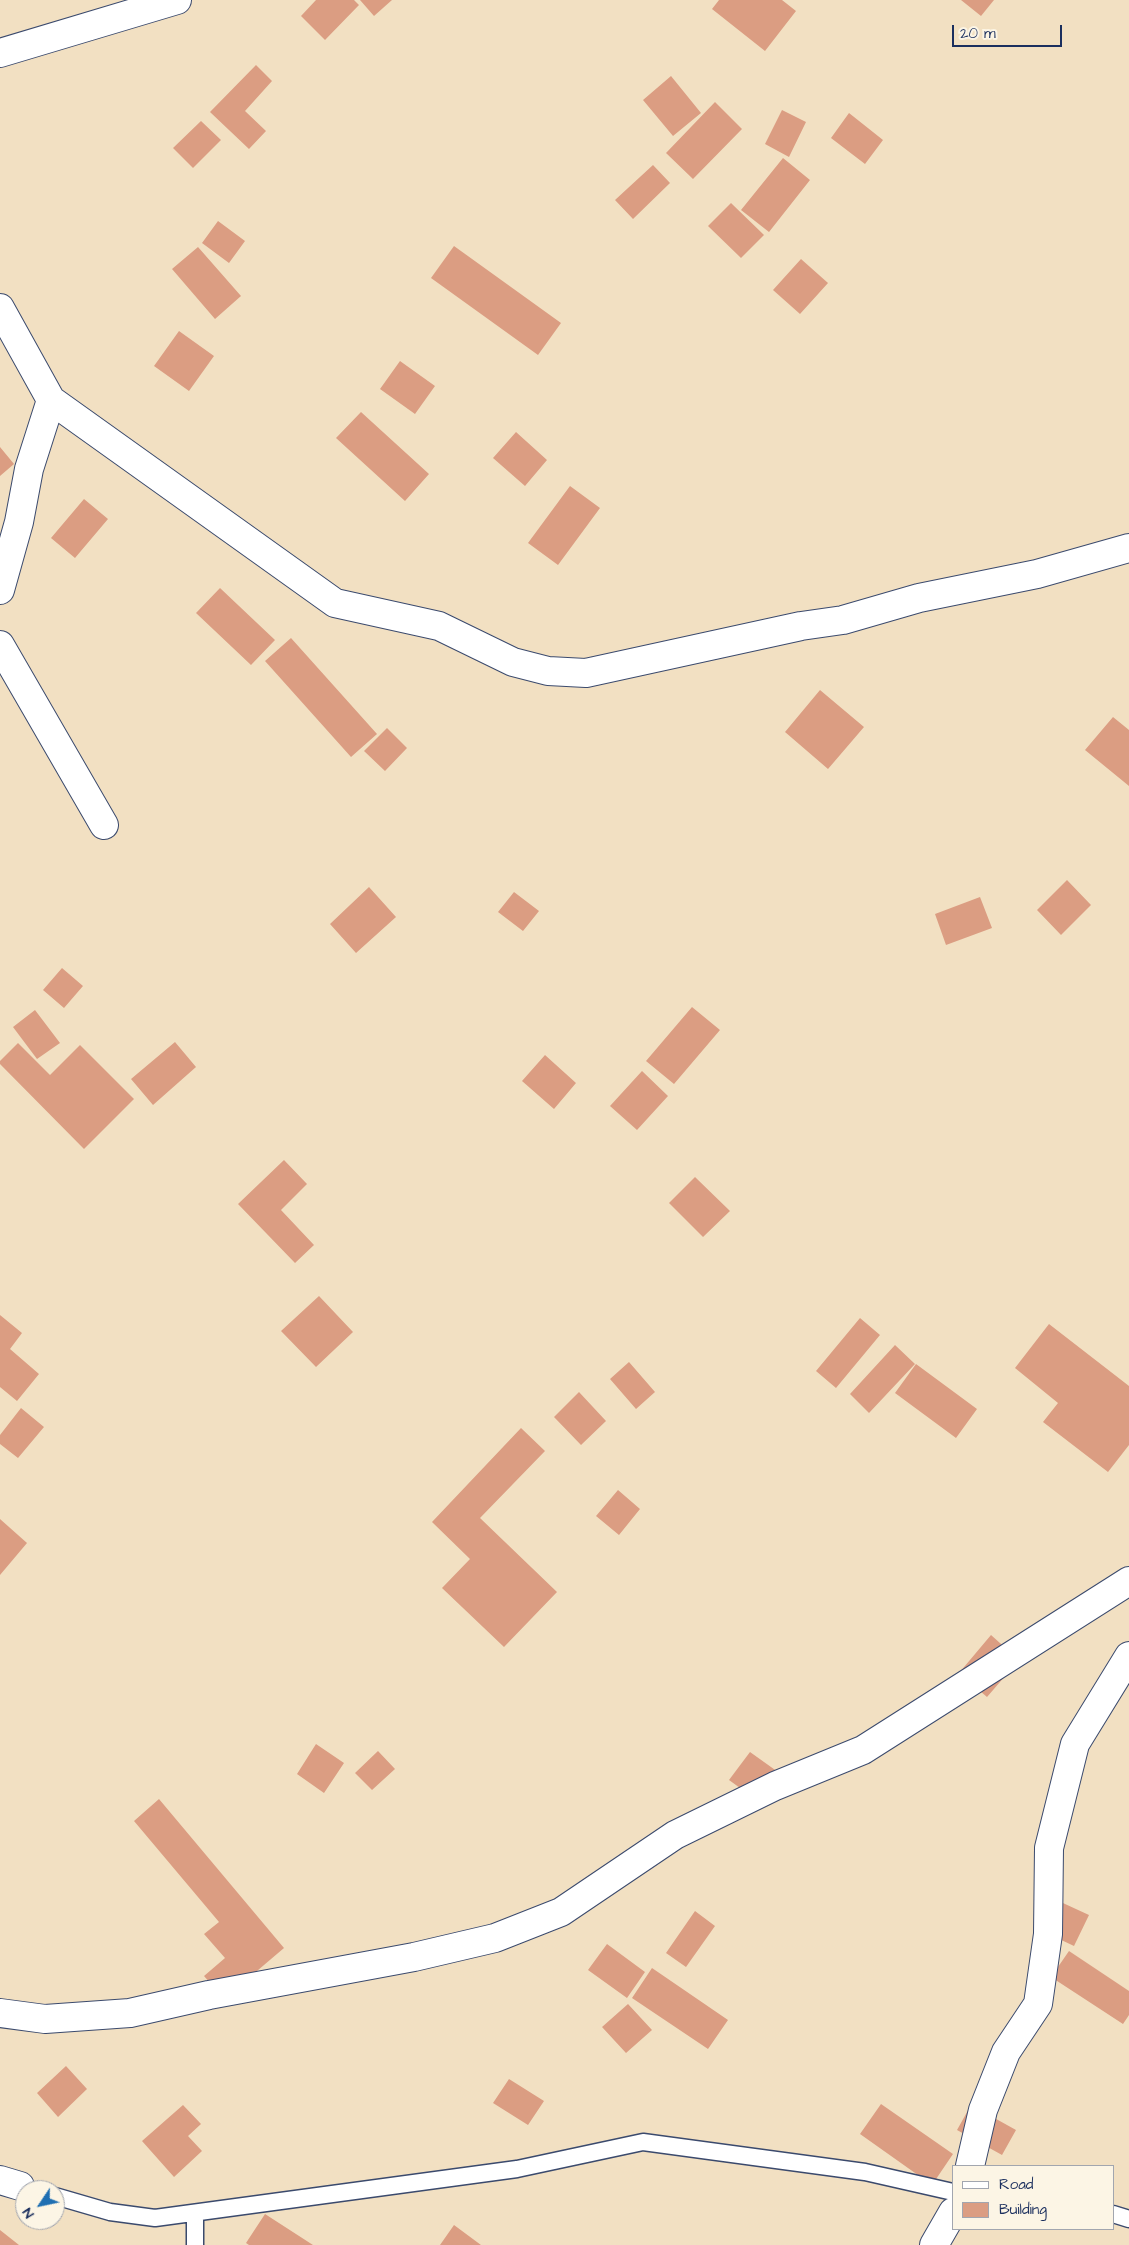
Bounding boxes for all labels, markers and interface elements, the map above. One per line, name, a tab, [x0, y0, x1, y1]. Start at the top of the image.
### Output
scale bar	[954, 15, 1064, 47]
text: 20 m	[960, 23, 996, 44]
legend	[952, 2165, 1114, 2230]
text: Road	[999, 2174, 1033, 2195]
north arrow	[15, 2180, 65, 2230]
text: Building	[999, 2199, 1047, 2220]
text: N	[18, 2204, 39, 2222]

